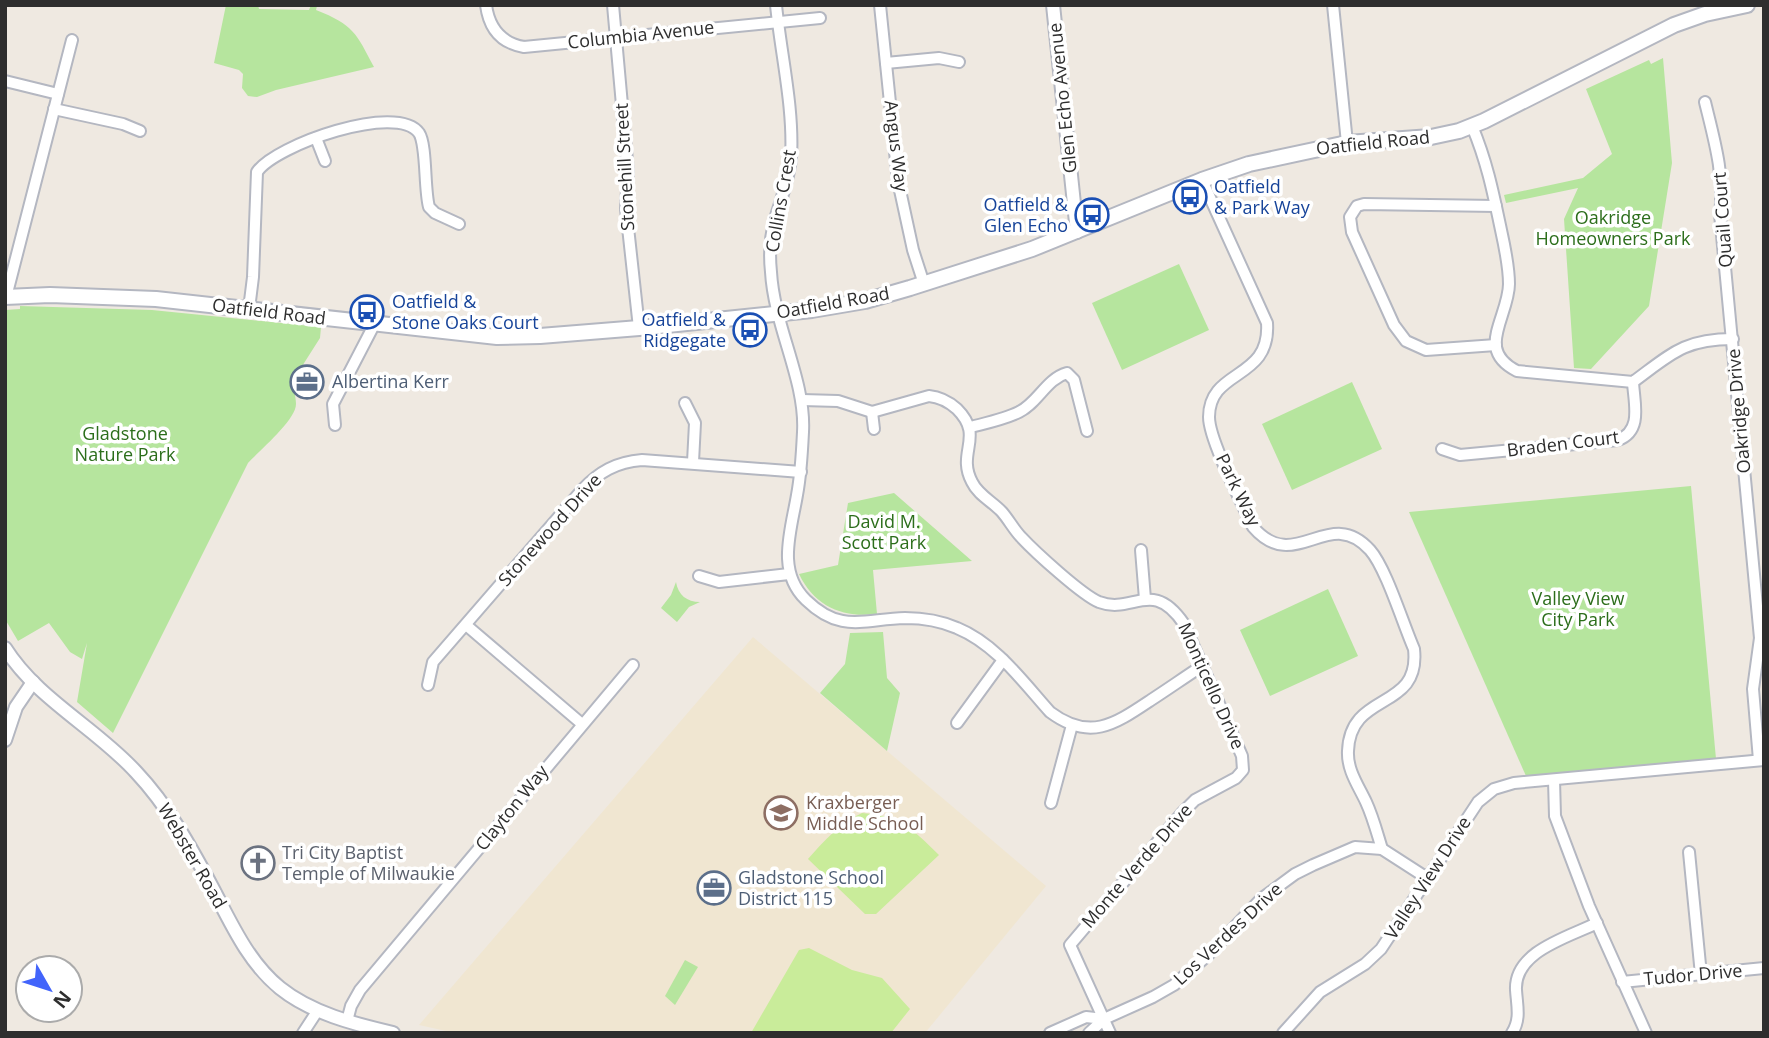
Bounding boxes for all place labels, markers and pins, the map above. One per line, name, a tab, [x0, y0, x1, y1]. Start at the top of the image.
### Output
place label: Oatfield & Park Way	[1214, 174, 1311, 219]
bus stop icon: Oatfield & Park Way	[1171, 178, 1209, 216]
place label: Oatfield & Glen Echo	[984, 192, 1069, 237]
bus stop icon: Oatfield & Glen Echo	[1073, 196, 1111, 234]
place label: Oatfield & Stone Oaks Court	[392, 289, 539, 334]
bus stop icon: Oatfield & Stone Oaks Court	[348, 293, 386, 331]
place label: Oatfield & Ridgegate	[642, 307, 727, 352]
bus stop icon: Oatfield & Ridgegate	[731, 311, 769, 349]
office icon: Albertina Kerr	[288, 363, 326, 401]
place label: Albertina Kerr	[332, 369, 450, 393]
place label: Kraxberger Middle School	[806, 790, 924, 835]
school or university icon: Kraxberger Middle School	[762, 794, 800, 832]
place label: Tri City Baptist Temple of Milwaukie	[282, 840, 455, 885]
church icon: Tri City Baptist Temple of Milwaukie	[239, 844, 277, 882]
place label: Gladstone School District 115	[738, 865, 884, 910]
office icon: Gladstone School District 115	[695, 869, 733, 907]

